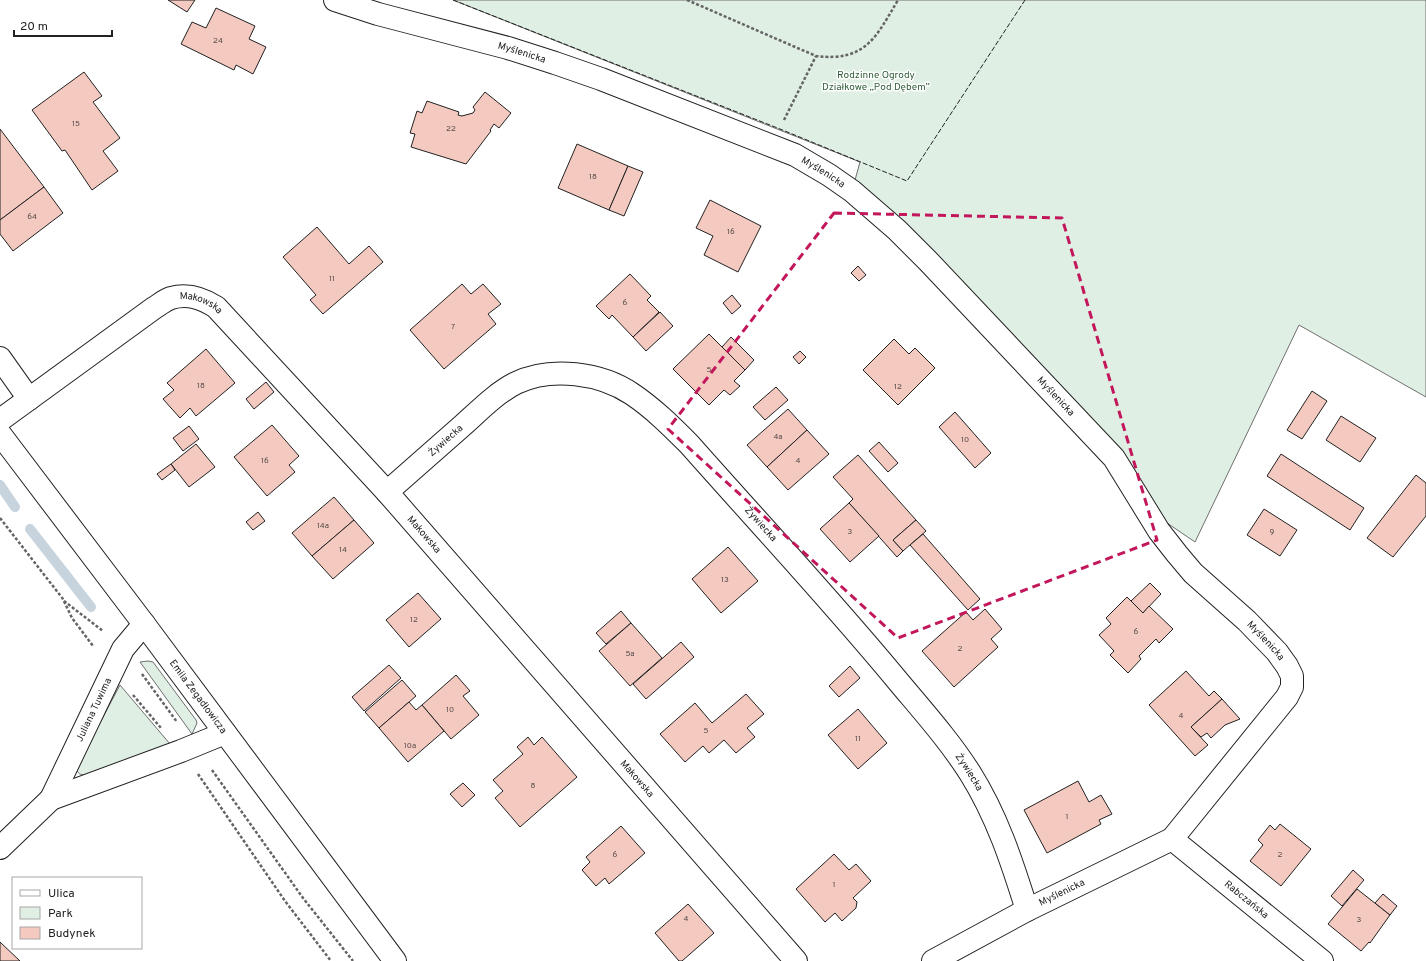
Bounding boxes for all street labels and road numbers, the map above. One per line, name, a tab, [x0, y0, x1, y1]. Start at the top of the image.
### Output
street label: Myślenicka	[496, 39, 547, 66]
street label: Myślenicka	[799, 154, 848, 191]
street label: Makowska	[180, 289, 226, 317]
street label: Myślenicka	[1034, 374, 1078, 419]
street label: Żywiecka	[425, 422, 466, 459]
street label: Żywiecka	[742, 504, 780, 544]
street label: Makowska	[404, 513, 444, 556]
street label: Myślenicka	[1244, 618, 1287, 663]
street label: Emila Zegadłowicza	[166, 657, 230, 736]
street label: Juliana Tuwima	[73, 676, 115, 744]
street label: Żywiecka	[952, 751, 986, 793]
street label: Makowska	[617, 757, 657, 800]
street label: Myślenicka	[1037, 876, 1087, 910]
street label: Rabczańska	[1222, 878, 1271, 922]

